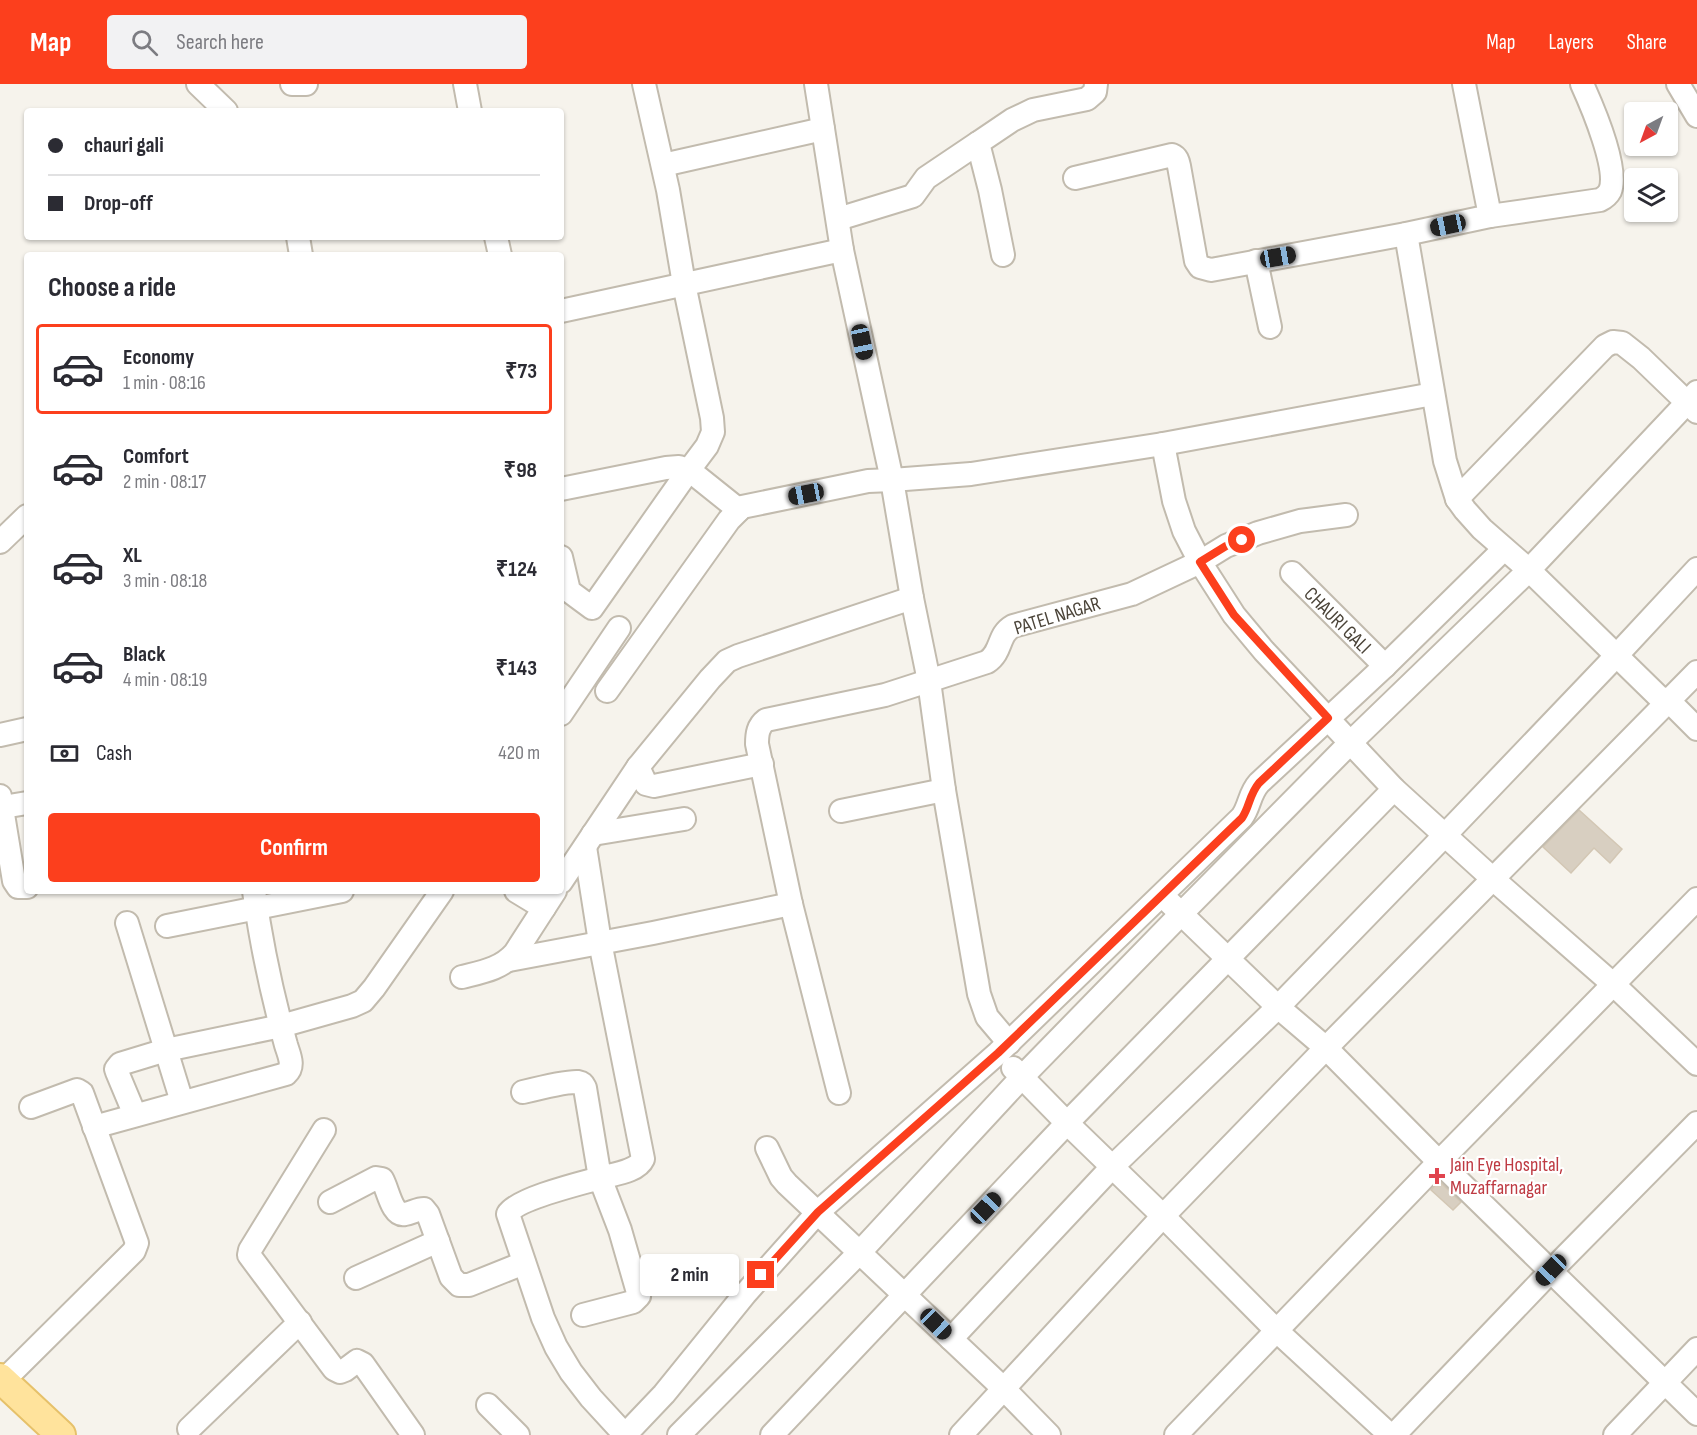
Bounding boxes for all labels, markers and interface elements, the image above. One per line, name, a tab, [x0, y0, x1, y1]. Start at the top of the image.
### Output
search box	[107, 15, 527, 69]
text: Map	[30, 26, 71, 59]
icon: search	[128, 26, 161, 59]
text: Search here	[176, 29, 264, 56]
text: Map	[1486, 30, 1515, 55]
text: Layers	[1548, 30, 1594, 55]
text: Share	[1627, 30, 1667, 55]
north arrow	[1624, 102, 1678, 156]
map controls	[1624, 102, 1678, 222]
text: chauri gali	[84, 132, 164, 159]
button: layers	[1624, 168, 1678, 222]
text: Drop-off	[84, 190, 153, 217]
car	[1429, 212, 1467, 238]
car	[1259, 245, 1297, 269]
text: Choose a ride	[48, 272, 176, 304]
car	[849, 323, 875, 361]
icon: car	[51, 342, 105, 396]
text: Economy	[123, 344, 194, 371]
text: ₹73	[505, 358, 537, 385]
text: 1 min · 08:16	[123, 371, 206, 395]
icon: car	[51, 441, 105, 495]
text: Comfort	[123, 443, 189, 470]
text: ₹98	[504, 457, 537, 484]
text: 2 min · 08:17	[123, 470, 206, 494]
car	[787, 482, 825, 506]
route start	[1228, 526, 1255, 553]
icon: car	[51, 540, 105, 594]
text: XL	[123, 542, 142, 569]
text: ₹124	[496, 556, 537, 583]
text: 3 min · 08:18	[123, 569, 207, 593]
street label: CHAURI GALI	[1299, 582, 1376, 659]
street label: PATEL NAGAR	[1011, 591, 1103, 640]
icon: car	[51, 639, 105, 693]
text: Black	[123, 641, 165, 668]
text: ₹143	[495, 655, 537, 682]
text: 4 min · 08:19	[123, 668, 207, 692]
icon: cash	[48, 737, 81, 770]
text: Cash	[96, 740, 132, 767]
text: 420 m	[498, 741, 540, 765]
button: Confirm	[48, 813, 540, 882]
place label: Jain Eye Hospital, Muzaffarnagar	[1449, 1153, 1563, 1200]
marker: Jain Eye Hospital, Muzaffarnagar	[1428, 1167, 1446, 1185]
car	[967, 1189, 1005, 1227]
car	[1532, 1251, 1570, 1289]
callout: 2 min	[641, 1254, 740, 1296]
route end	[747, 1261, 774, 1288]
text: 2 min	[670, 1263, 709, 1287]
car	[917, 1305, 955, 1343]

